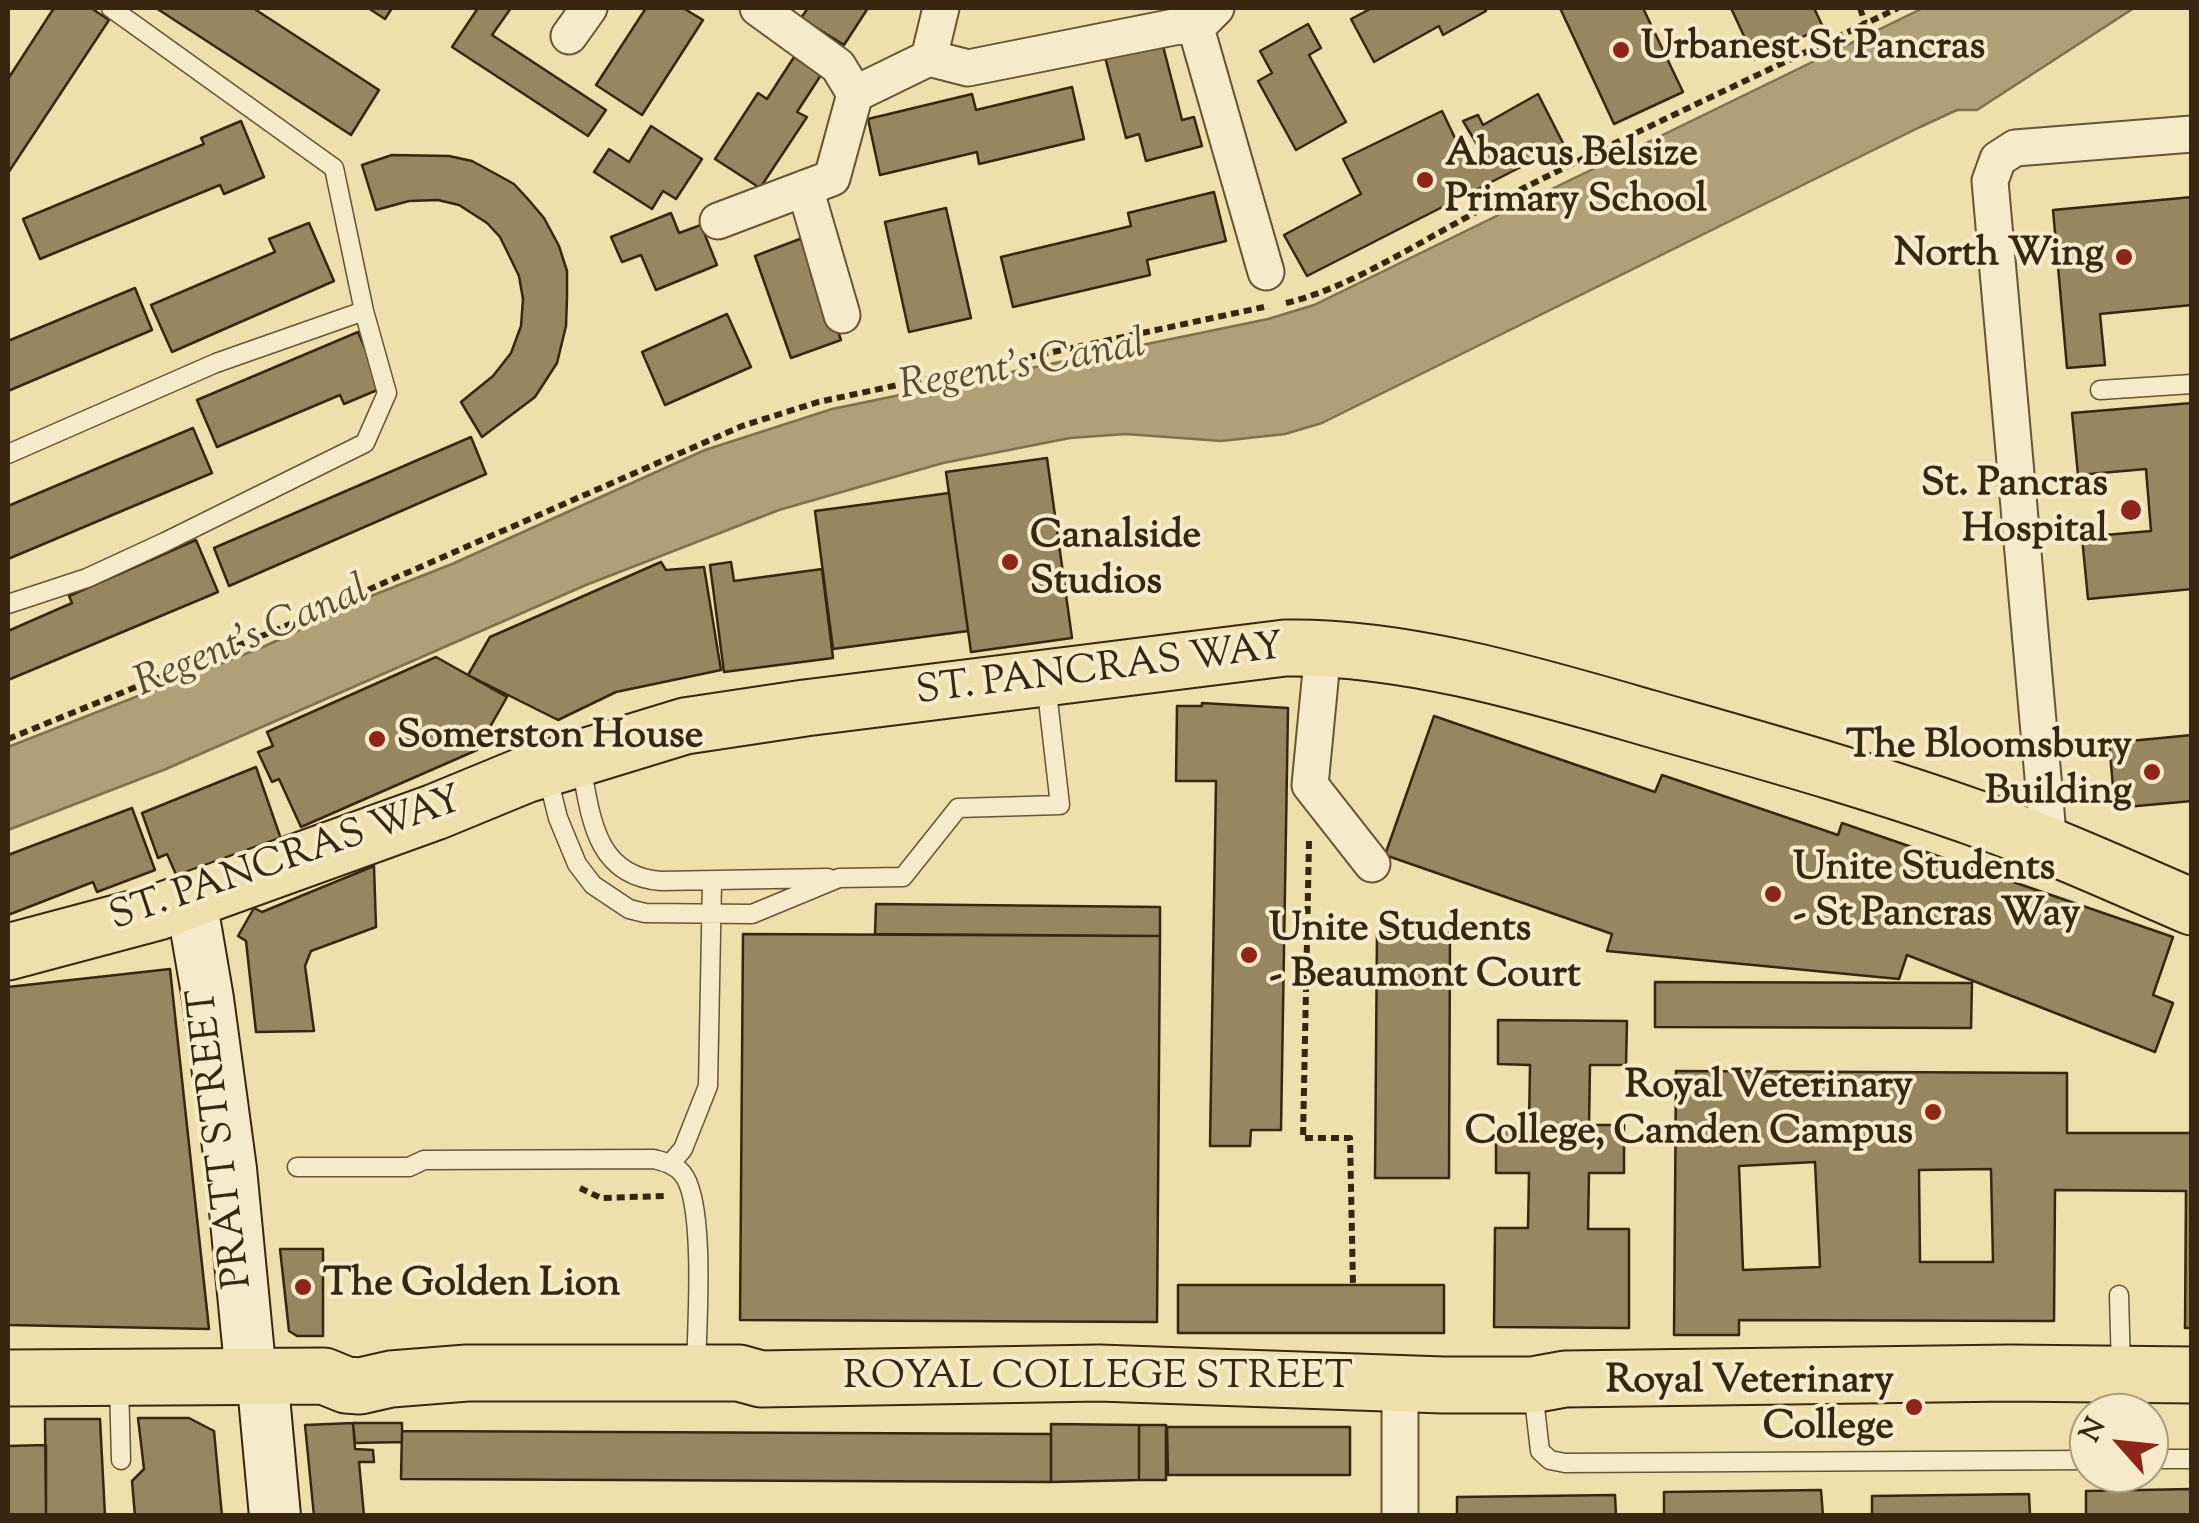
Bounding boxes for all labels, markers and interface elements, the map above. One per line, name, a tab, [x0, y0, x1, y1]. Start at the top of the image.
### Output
place label: Urbanest St Pancras	[1641, 26, 1985, 74]
marker: Urbanest St Pancras	[1610, 39, 1632, 61]
place label: Abacus Belsize Primary School	[1445, 133, 1707, 227]
marker: Abacus Belsize Primary School	[1414, 169, 1436, 191]
place label: North Wing	[1894, 233, 2104, 281]
marker: North Wing	[2113, 246, 2135, 268]
water label: Regent's Canal	[896, 323, 1150, 415]
place label: St. Pancras Hospital	[1921, 463, 2108, 557]
marker: St. Pancras Hospital	[2118, 497, 2144, 523]
place label: Canalside Studios	[1030, 515, 1201, 609]
marker: Canalside Studios	[999, 551, 1021, 573]
water label: Regent's Canal	[128, 568, 378, 712]
street label: ST. PANCRAS WAY	[914, 627, 1286, 719]
place label: Somerston House	[397, 715, 703, 763]
place label: The Bloomsbury Building	[1846, 725, 2132, 819]
marker: Somerston House	[366, 728, 388, 750]
marker: The Bloomsbury Building	[2141, 761, 2163, 783]
street label: ST. PANCRAS WAY	[105, 779, 469, 945]
place label: Unite Students - St Pancras Way	[1793, 847, 2080, 941]
marker: Unite Students - St Pancras Way	[1762, 883, 1784, 905]
place label: Unite Students - Beaumont Court	[1269, 908, 1581, 1002]
marker: Unite Students - Beaumont Court	[1238, 944, 1260, 966]
street label: PRATT STREET	[182, 985, 266, 1291]
place label: Royal Veterinary College, Camden Campus	[1465, 1065, 1913, 1159]
marker: Royal Veterinary College, Camden Campus	[1922, 1101, 1944, 1123]
place label: The Golden Lion	[323, 1263, 620, 1311]
marker: The Golden Lion	[292, 1276, 314, 1298]
street label: ROYAL COLLEGE STREET	[843, 1356, 1353, 1404]
place label: Royal Veterinary College	[1606, 1360, 1894, 1454]
north arrow	[2069, 1393, 2169, 1493]
marker: Royal Veterinary College	[1903, 1396, 1925, 1418]
text: N	[2071, 1411, 2117, 1449]

